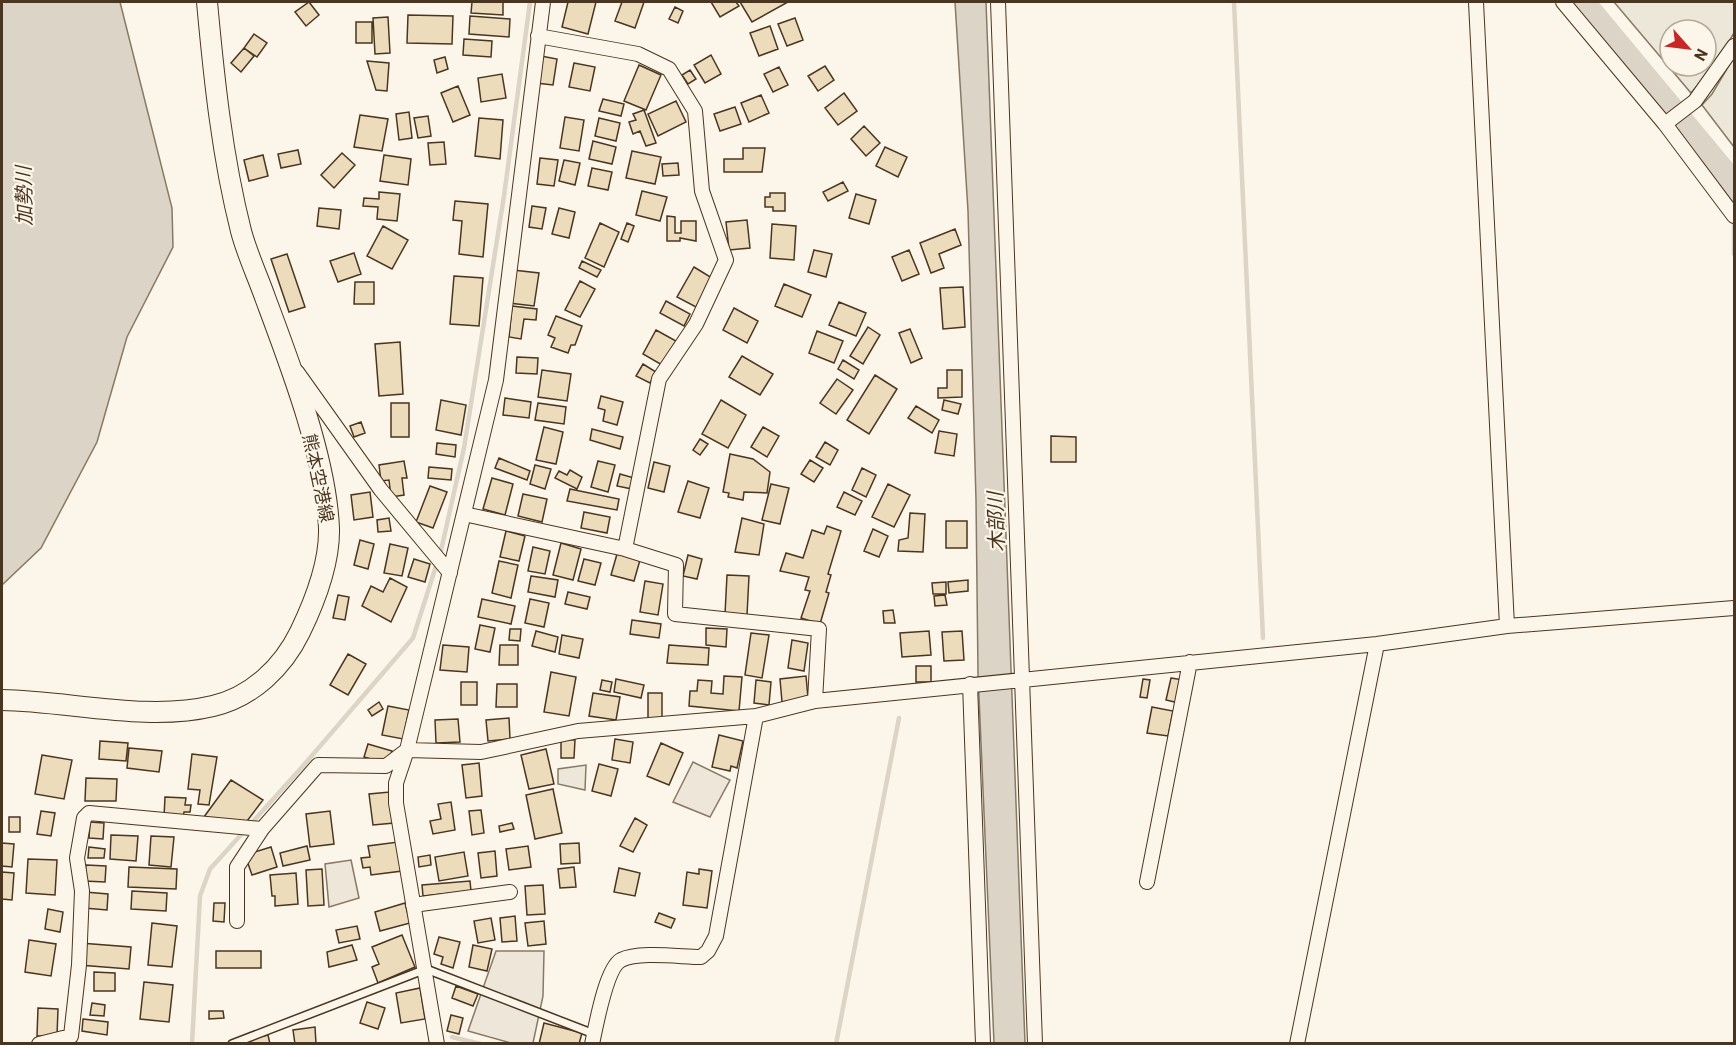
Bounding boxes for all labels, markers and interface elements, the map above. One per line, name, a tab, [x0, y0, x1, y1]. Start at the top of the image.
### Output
north arrow	[1658, 18, 1718, 78]
text: N	[1691, 46, 1713, 64]
water label: 加勢川	[10, 164, 36, 226]
street label: 熊本空港線	[299, 431, 339, 524]
water label: 木部川	[982, 490, 1008, 552]

